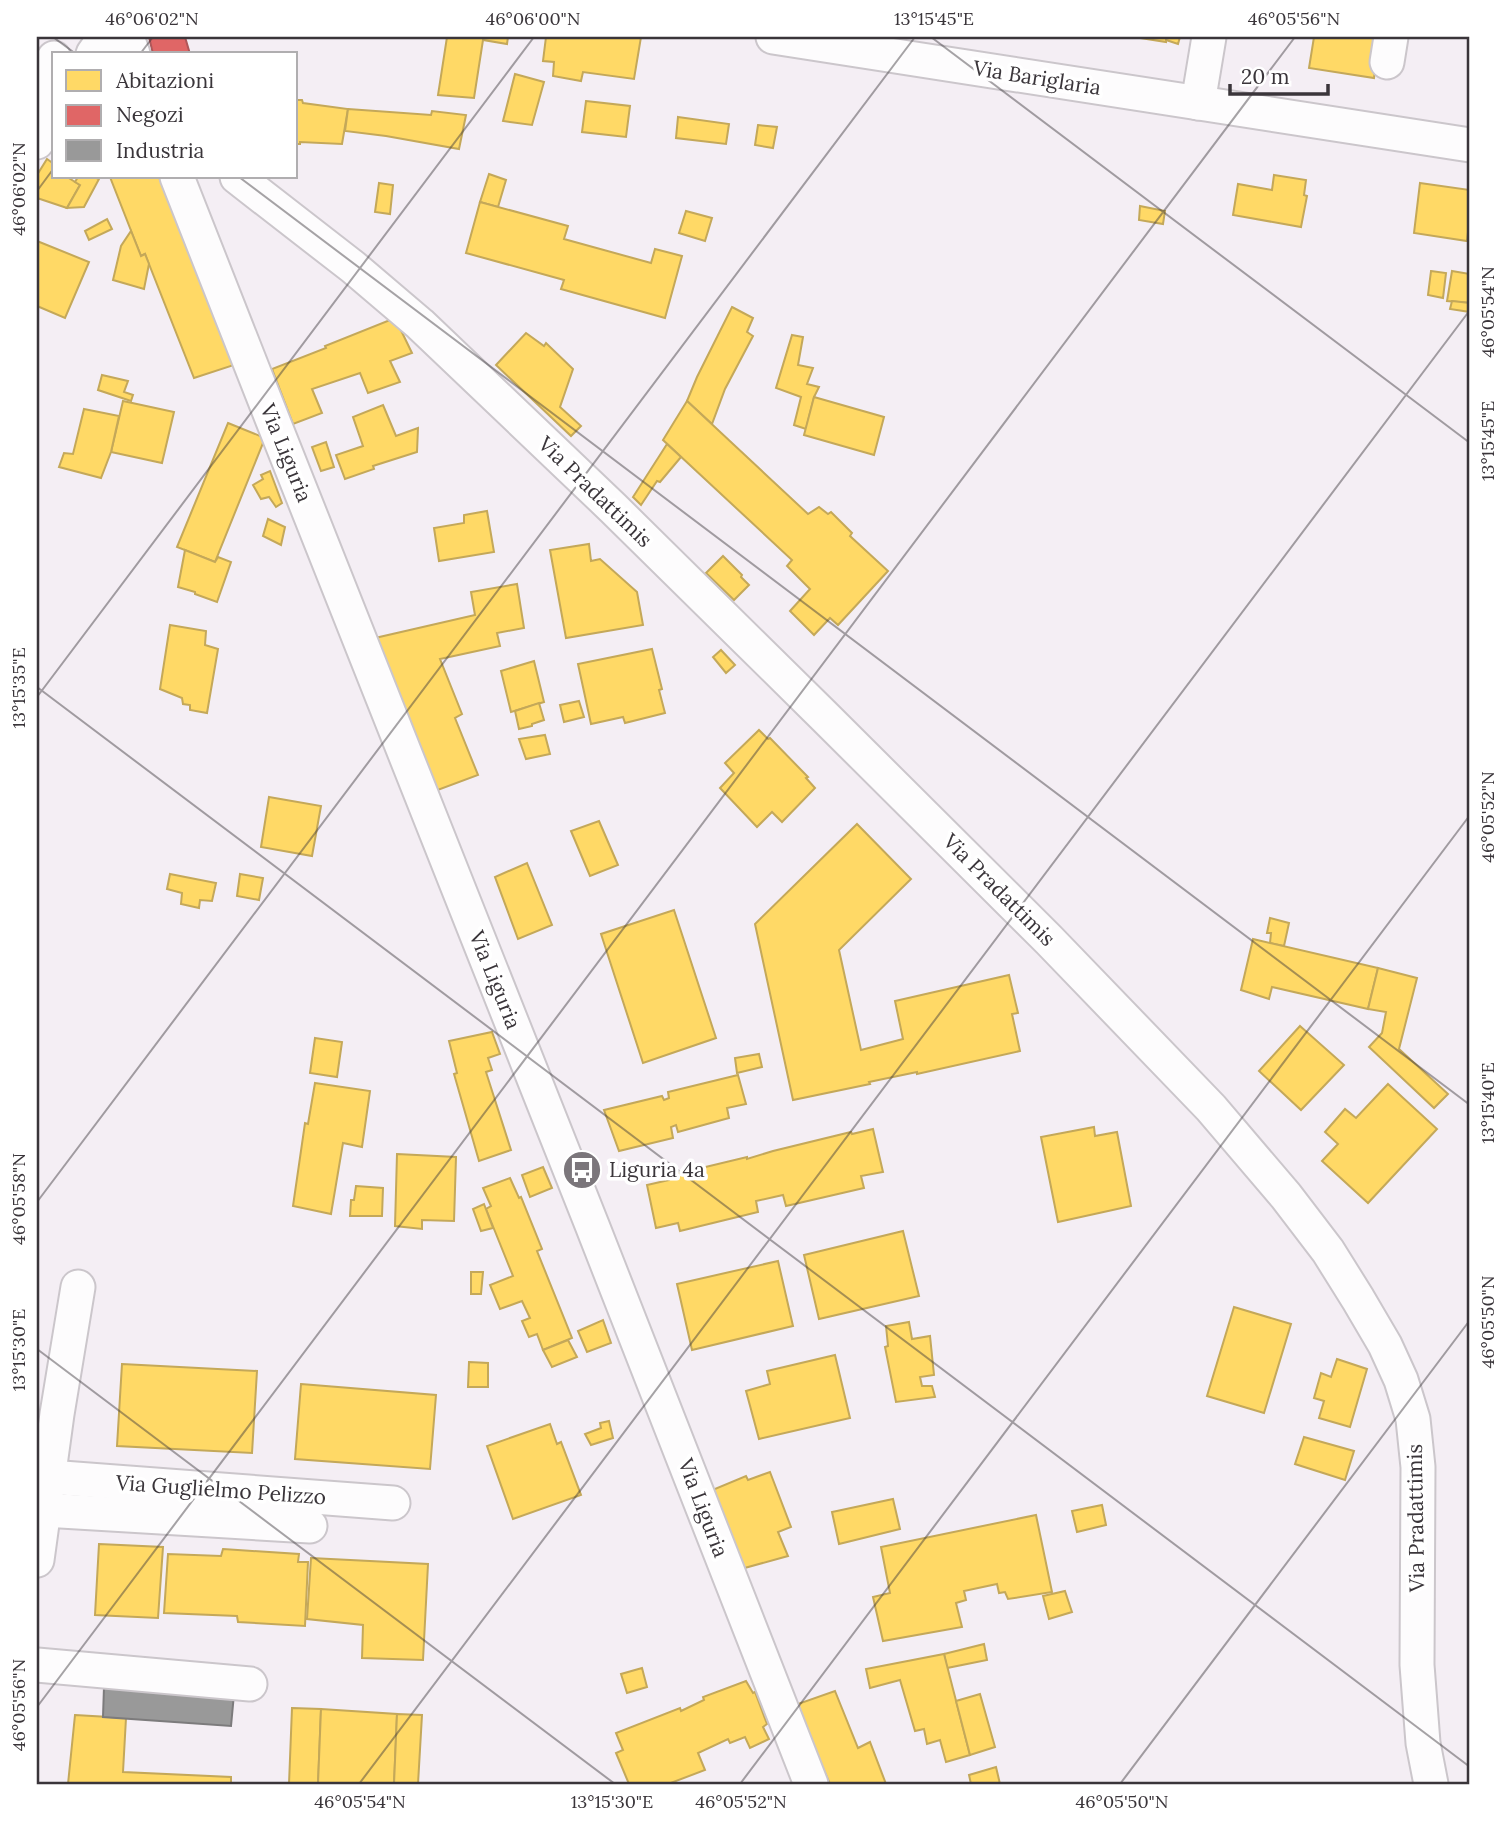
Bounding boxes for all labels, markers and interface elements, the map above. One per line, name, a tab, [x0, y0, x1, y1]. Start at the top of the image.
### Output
text: 46°06'02"N	[105, 7, 199, 30]
text: 46°06'00"N	[485, 7, 581, 30]
text: 13°15'45"E	[894, 7, 974, 30]
text: 46°05'56"N	[1248, 7, 1340, 30]
legend	[52, 52, 298, 178]
scale bar	[1230, 52, 1328, 96]
street label: Via Bariglaria	[970, 54, 1103, 101]
text: 20 m	[1241, 63, 1290, 90]
text: Abitazioni	[115, 67, 214, 94]
text: Negozi	[116, 101, 184, 128]
text: Industria	[116, 137, 205, 164]
text: 46°06'02"N	[7, 142, 30, 236]
text: 46°05'54"N	[1476, 266, 1499, 358]
street label: Via Liguria	[254, 399, 318, 506]
text: 13°15'45"E	[1476, 401, 1499, 481]
street label: Via Pradattimis	[532, 430, 658, 553]
text: 13°15'35"E	[7, 647, 30, 729]
text: 46°05'52"N	[1476, 771, 1499, 863]
street label: Via Pradattimis	[937, 827, 1061, 952]
street label: Via Liguria	[463, 926, 527, 1033]
text: 13°15'40"E	[1476, 1062, 1499, 1144]
bus stop icon: Liguria 4a	[561, 1149, 603, 1191]
text: 46°05'58"N	[7, 1153, 30, 1245]
place label: Liguria 4a	[609, 1156, 705, 1183]
text: 46°05'50"N	[1476, 1275, 1499, 1369]
text: 13°15'30"E	[7, 1309, 30, 1391]
street label: Via Pradattimis	[1401, 1444, 1430, 1593]
street label: Via Liguria	[672, 1454, 735, 1561]
street label: Via Guglielmo Pelizzo	[114, 1469, 327, 1510]
text: 46°05'56"N	[7, 1659, 30, 1751]
text: 46°05'54"N	[314, 1790, 406, 1813]
text: 13°15'30"E	[571, 1790, 653, 1813]
text: 46°05'52"N	[695, 1790, 787, 1813]
text: 46°05'50"N	[1075, 1790, 1169, 1813]

